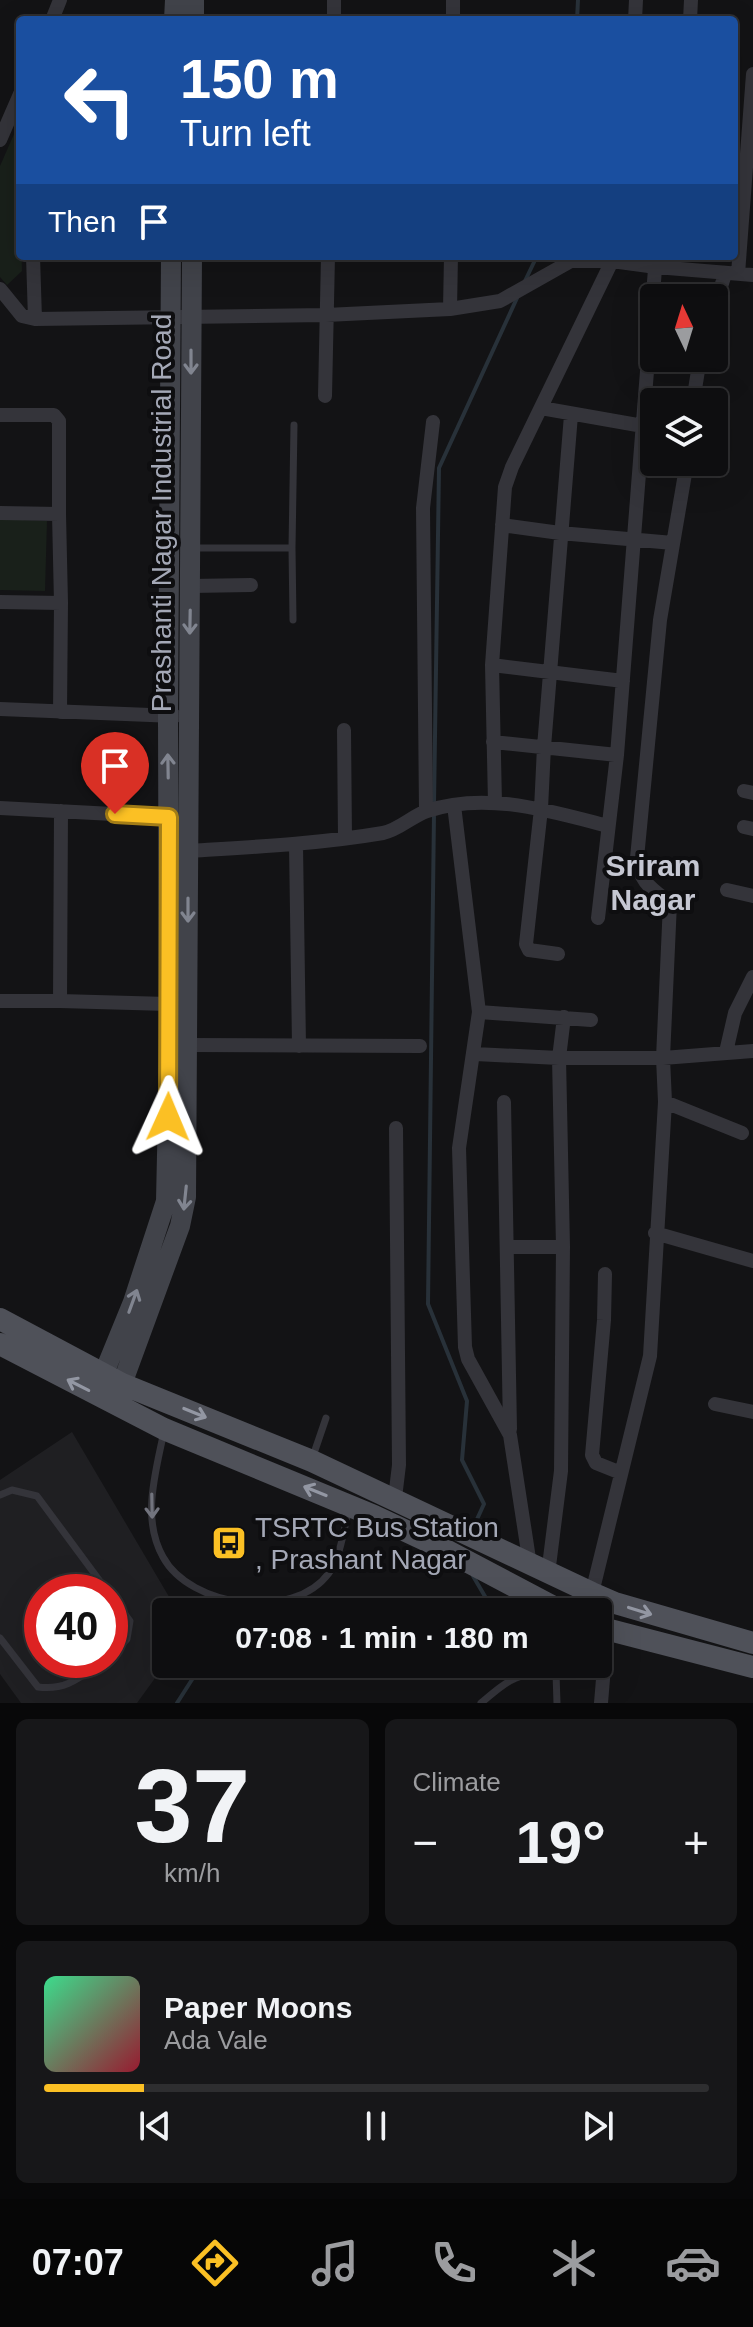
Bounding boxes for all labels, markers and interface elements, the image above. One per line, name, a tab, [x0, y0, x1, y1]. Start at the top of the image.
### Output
text: 150 m	[180, 47, 339, 110]
icon: left	[48, 48, 152, 152]
text: Turn left	[180, 113, 311, 154]
icon: arrive	[132, 200, 176, 244]
text: Then	[48, 205, 116, 238]
north arrow	[640, 284, 728, 372]
map controls	[640, 284, 728, 476]
street label: Prashanti Nagar Industrial Road	[146, 314, 177, 712]
one-way arrow	[183, 348, 199, 375]
button: layers	[640, 388, 728, 476]
one-way arrow	[182, 608, 198, 635]
pin	[81, 732, 149, 814]
icon: arrive	[93, 744, 137, 788]
one-way arrow	[161, 753, 176, 780]
district label: Sriram Nagar	[605, 849, 701, 916]
one-way arrow	[180, 896, 196, 923]
position arrow	[126, 1075, 210, 1159]
one-way arrow	[177, 1184, 192, 1211]
one-way arrow	[127, 1289, 141, 1314]
one-way arrow	[67, 1377, 91, 1392]
one-way arrow	[182, 1407, 206, 1421]
one-way arrow	[303, 1483, 328, 1498]
one-way arrow	[144, 1492, 160, 1519]
place label: TSRTC Bus Station , Prashant Nagar	[255, 1512, 499, 1575]
bus stop icon: TSRTC Bus Station , Prashant Nagar	[210, 1524, 248, 1562]
speed limit sign: 40	[24, 1574, 128, 1678]
one-way arrow	[627, 1604, 652, 1619]
text: 07:08 · 1 min · 180 m	[235, 1621, 529, 1654]
text: 37	[134, 1748, 250, 1864]
text: Climate	[413, 1767, 501, 1797]
text: 19°	[515, 1809, 606, 1876]
text: −	[413, 1818, 438, 1867]
text: +	[683, 1818, 709, 1867]
text: km/h	[164, 1858, 220, 1888]
text: Paper Moons	[164, 1991, 352, 2024]
text: Ada Vale	[164, 2025, 268, 2055]
icon: previous	[133, 2104, 177, 2148]
icon: pause	[354, 2104, 398, 2148]
icon: next	[576, 2104, 620, 2148]
icon: directions	[187, 2235, 243, 2291]
icon: music	[307, 2235, 363, 2291]
icon: phone	[426, 2235, 482, 2291]
icon: climate	[546, 2235, 602, 2291]
icon: car	[665, 2235, 721, 2291]
text: 07:07	[32, 2242, 124, 2283]

